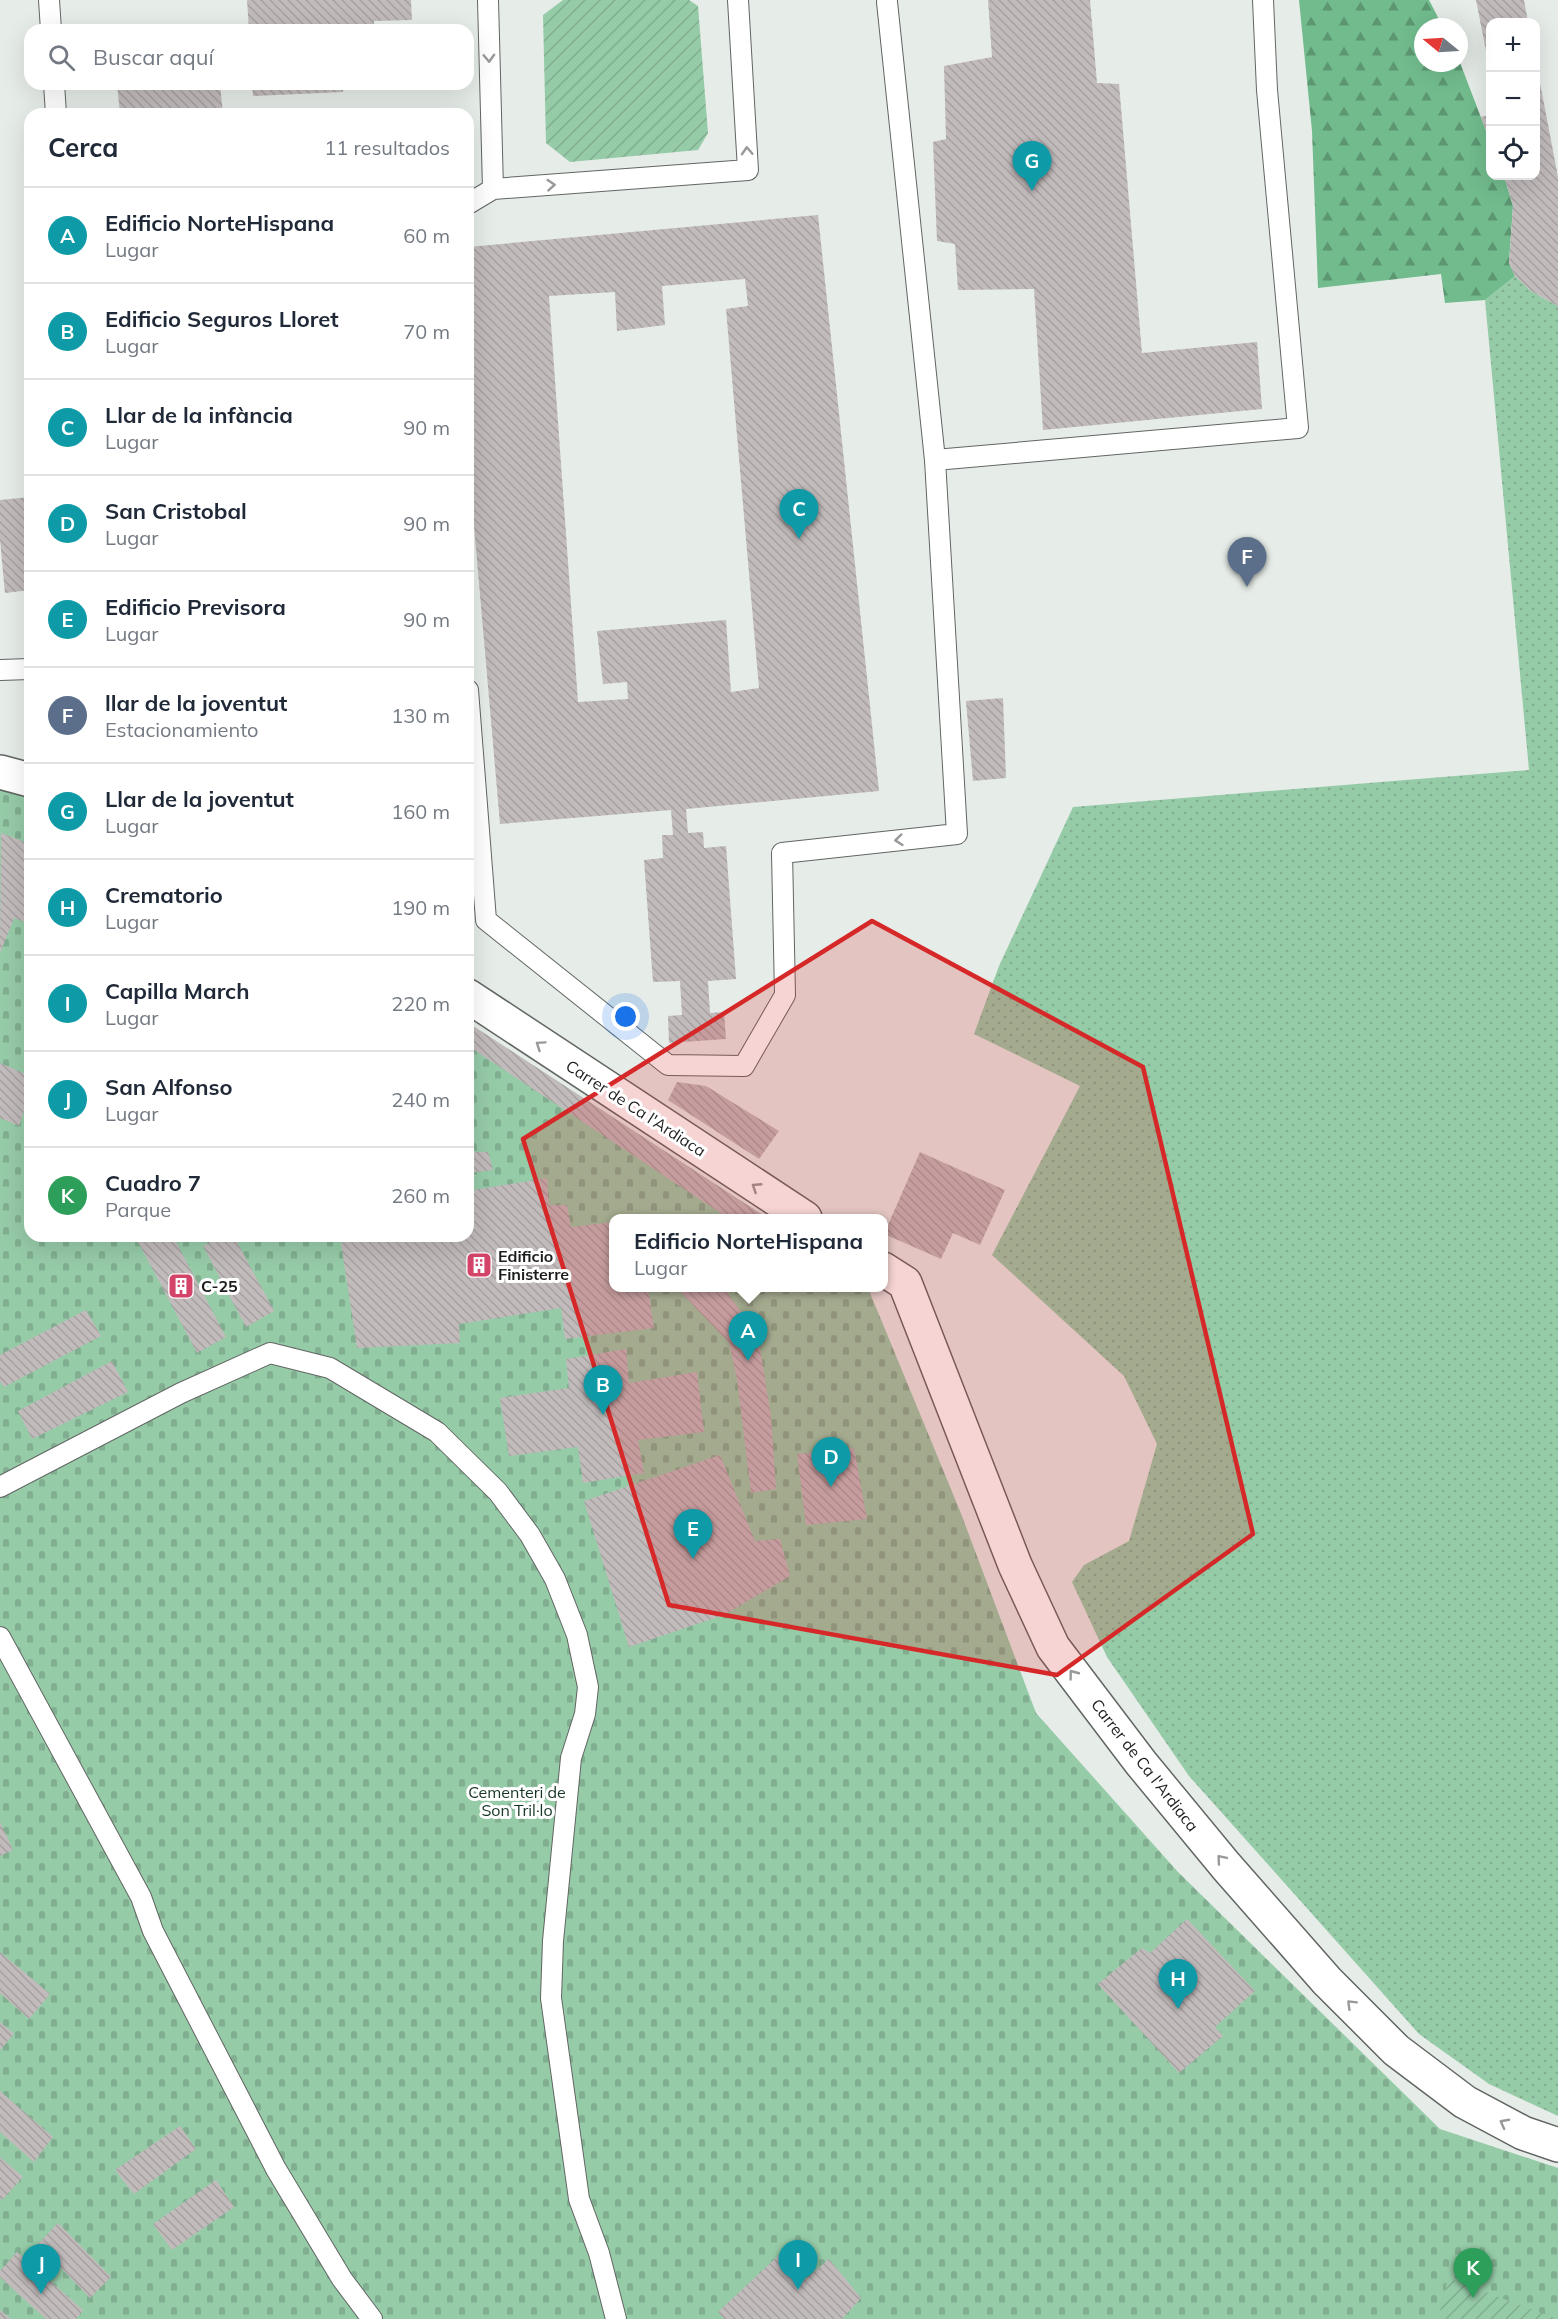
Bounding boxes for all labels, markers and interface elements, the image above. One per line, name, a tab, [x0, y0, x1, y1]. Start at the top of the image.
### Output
north arrow	[1414, 18, 1468, 72]
map controls	[1486, 18, 1540, 180]
button: +	[1486, 18, 1540, 72]
search box	[24, 24, 474, 90]
icon: search	[45, 41, 78, 74]
text: Buscar aquí	[93, 43, 214, 71]
one-way arrow	[483, 54, 496, 63]
button: −	[1486, 72, 1540, 126]
button: locate	[1486, 126, 1540, 180]
text: Cerca	[48, 131, 118, 164]
text: 11 resultados	[324, 135, 450, 160]
pin: G	[1012, 142, 1052, 191]
one-way arrow	[740, 147, 753, 156]
one-way arrow	[547, 179, 556, 192]
text: Edificio NorteHispana	[105, 209, 334, 237]
text: A	[60, 223, 75, 248]
text: 60 m	[403, 223, 450, 248]
text: Lugar	[105, 237, 159, 262]
text: Edificio Seguros Lloret	[105, 305, 339, 333]
text: B	[61, 319, 74, 344]
text: 70 m	[403, 319, 450, 344]
text: Lugar	[105, 333, 159, 358]
text: Llar de la infància	[105, 401, 293, 429]
text: C	[61, 415, 74, 440]
text: 90 m	[403, 415, 450, 440]
text: Lugar	[105, 429, 159, 454]
pin: C	[780, 490, 818, 539]
text: San Cristobal	[105, 497, 247, 525]
text: D	[60, 511, 75, 536]
text: 90 m	[403, 511, 450, 536]
text: Lugar	[105, 525, 159, 550]
pin: F	[1228, 538, 1266, 587]
text: Edificio Previsora	[105, 593, 286, 621]
text: E	[62, 607, 73, 632]
text: 90 m	[403, 607, 450, 632]
text: Lugar	[105, 621, 159, 646]
text: llar de la joventut	[105, 689, 287, 717]
text: F	[62, 703, 73, 728]
text: 130 m	[391, 703, 450, 728]
text: Estacionamiento	[105, 717, 258, 742]
text: Llar de la joventut	[105, 785, 294, 813]
text: G	[60, 799, 75, 824]
text: 160 m	[391, 799, 450, 824]
text: Lugar	[105, 813, 159, 838]
one-way arrow	[894, 834, 903, 846]
text: Crematorio	[105, 881, 223, 909]
text: H	[60, 895, 75, 920]
text: 190 m	[391, 895, 450, 920]
text: Lugar	[105, 909, 159, 934]
text: Capilla March	[105, 977, 249, 1005]
text: I	[65, 991, 70, 1016]
text: 220 m	[391, 991, 450, 1016]
your location	[611, 1002, 640, 1031]
text: Lugar	[105, 1005, 159, 1030]
one-way arrow	[536, 1041, 546, 1053]
street label: Carrer de Ca l'Ardiaca	[562, 1055, 710, 1161]
text: San Alfonso	[105, 1073, 233, 1101]
text: J	[64, 1087, 71, 1112]
text: 240 m	[391, 1087, 450, 1112]
text: Lugar	[105, 1101, 159, 1126]
text: Cuadro 7	[105, 1169, 201, 1197]
one-way arrow	[752, 1182, 762, 1194]
text: K	[61, 1183, 74, 1208]
text: 260 m	[391, 1183, 450, 1208]
text: Parque	[105, 1197, 171, 1222]
popup	[609, 1214, 888, 1292]
text: Edificio NorteHispana	[634, 1227, 863, 1255]
place label: Edificio Finisterre	[498, 1246, 569, 1284]
building icon: Edificio Finisterre	[464, 1250, 494, 1280]
text: Lugar	[634, 1255, 687, 1280]
building icon: C-25	[166, 1271, 196, 1301]
place label: C-25	[201, 1276, 238, 1296]
pin: A	[728, 1312, 768, 1361]
pin: B	[584, 1366, 622, 1415]
pin: D	[812, 1438, 850, 1487]
pin: E	[674, 1510, 712, 1559]
one-way arrow	[1070, 1669, 1081, 1680]
street label: Carrer de Ca l'Ardiaca	[1087, 1695, 1203, 1835]
park label: Cementeri de Son Tril·lo	[468, 1782, 566, 1820]
one-way arrow	[1217, 1855, 1228, 1866]
pin: H	[1158, 1960, 1198, 2009]
one-way arrow	[1347, 2001, 1358, 2012]
one-way arrow	[1500, 2119, 1510, 2130]
pin: I	[778, 2240, 818, 2290]
pin: J	[22, 2244, 60, 2294]
pin: K	[1454, 2248, 1492, 2298]

